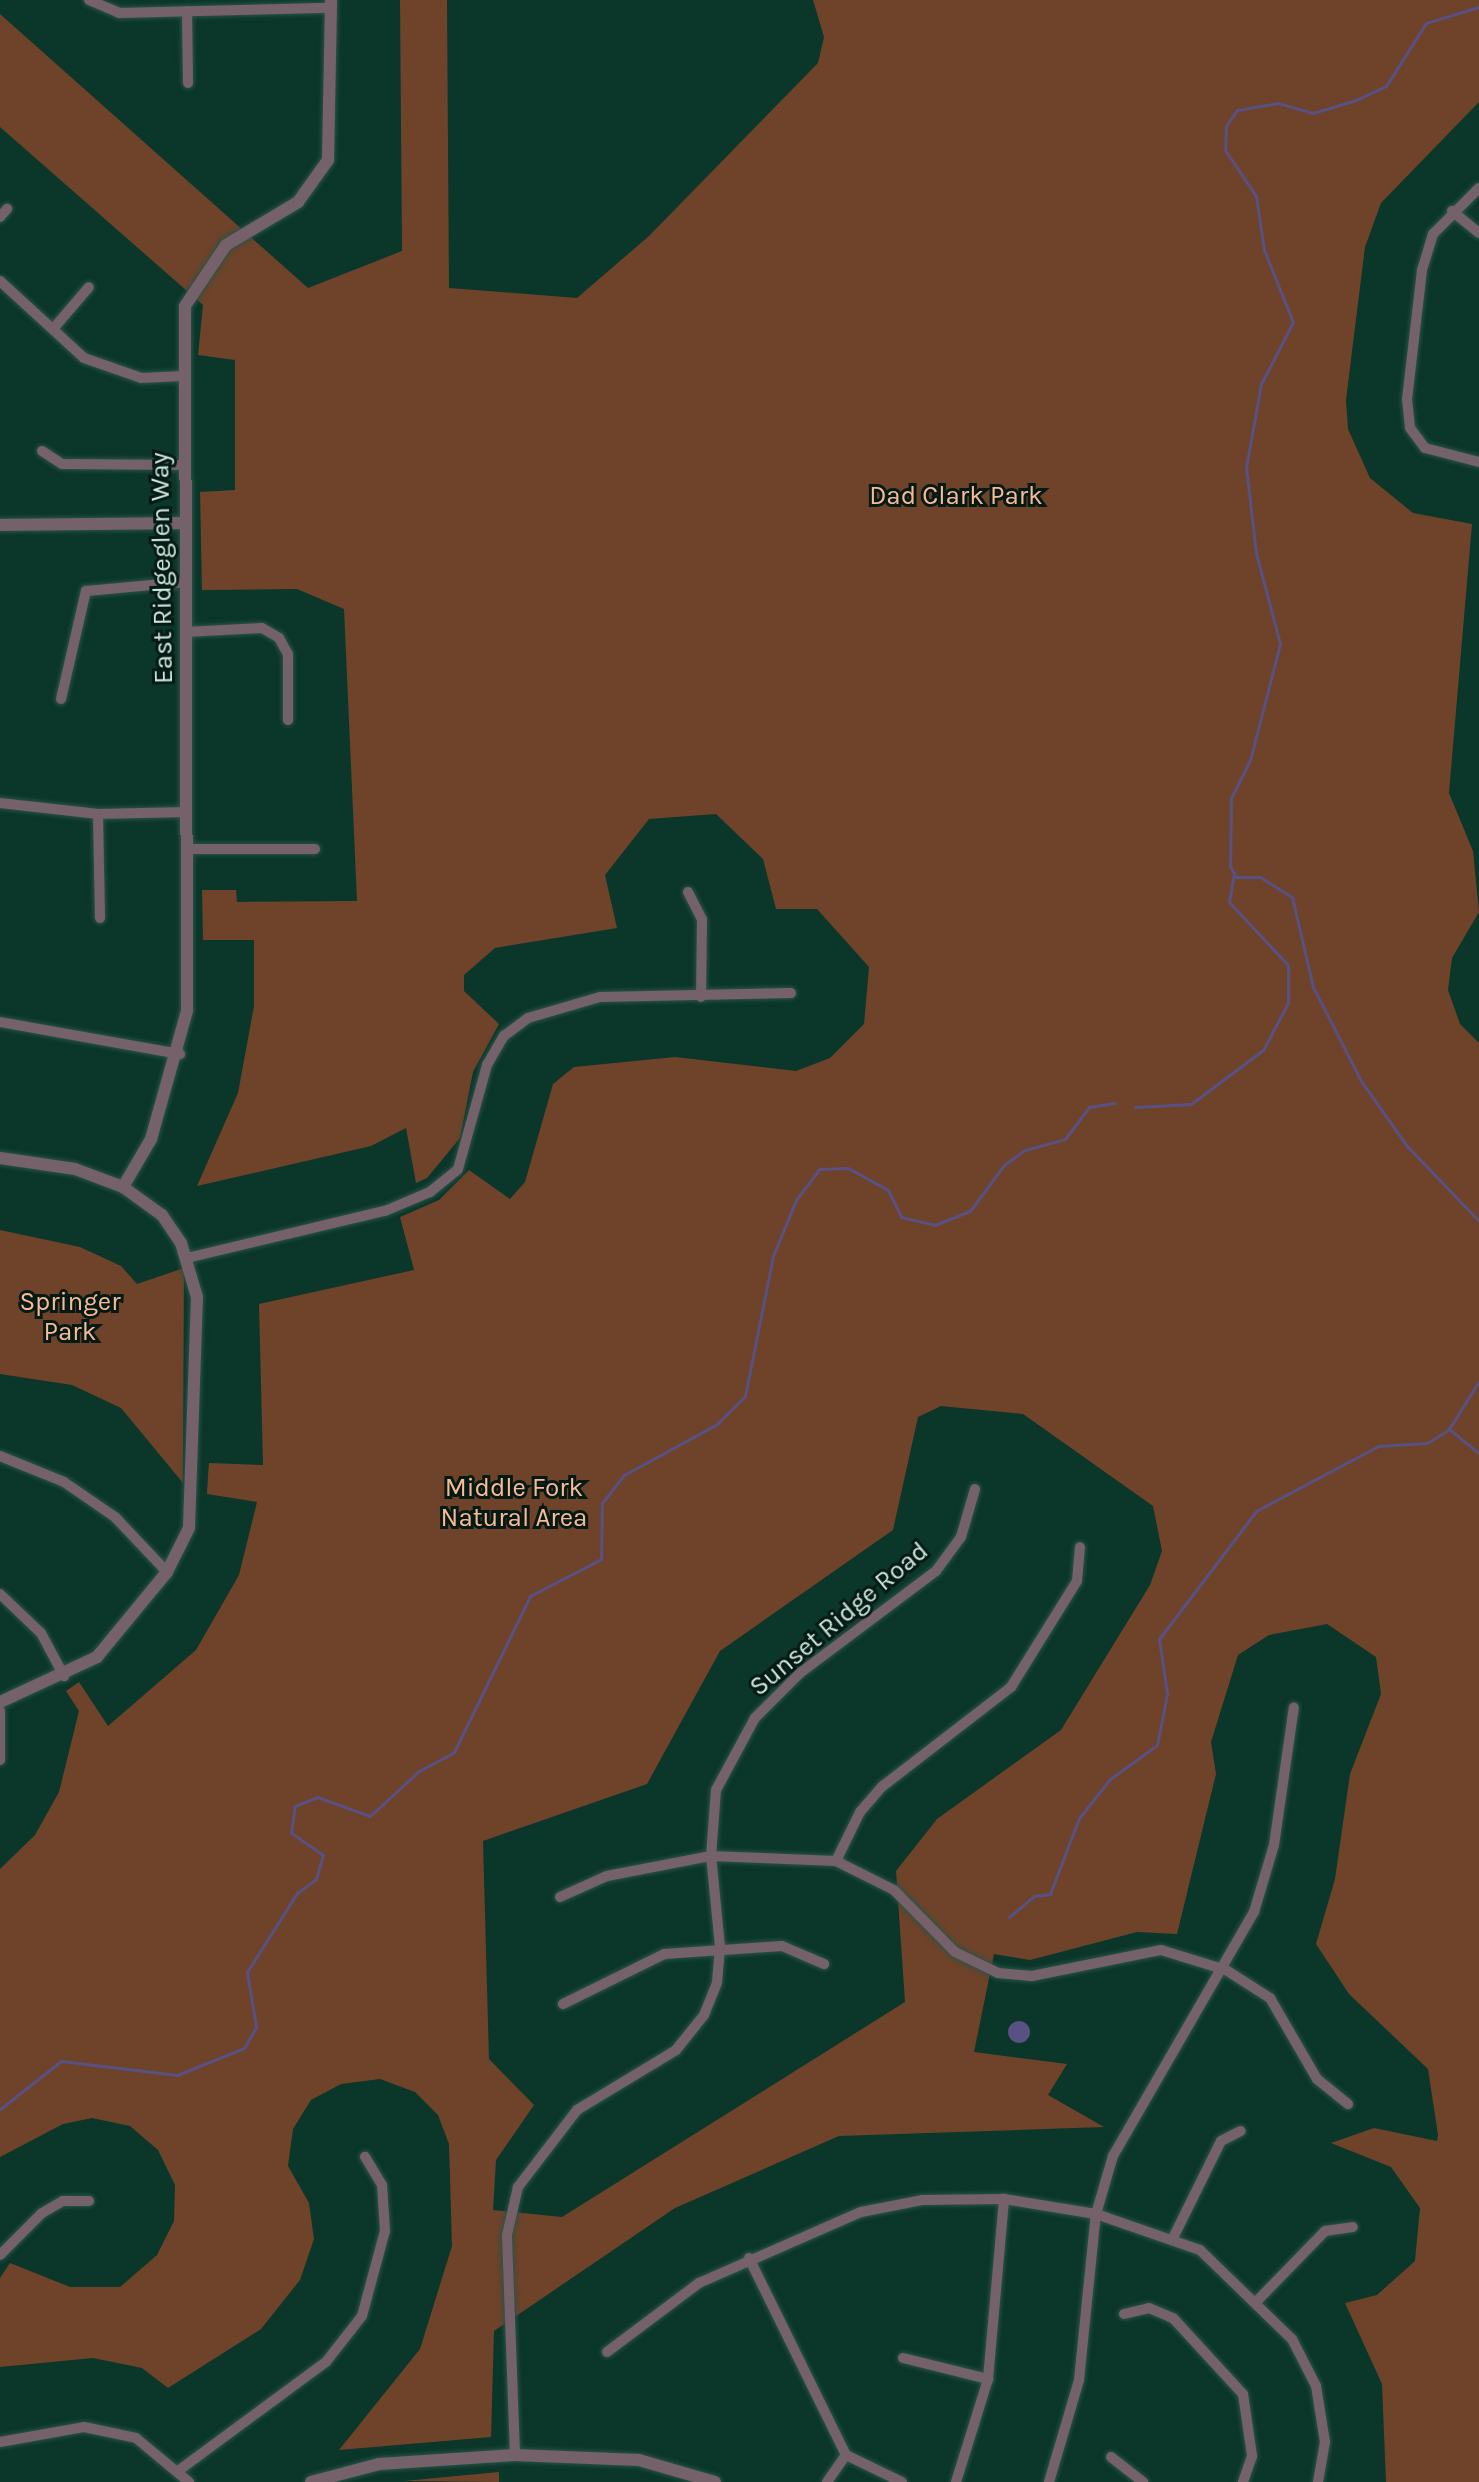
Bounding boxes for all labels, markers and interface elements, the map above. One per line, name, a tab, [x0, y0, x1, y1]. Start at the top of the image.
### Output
street label: East Ridgeglen Way	[144, 452, 180, 684]
park label: Dad Clark Park	[869, 480, 1043, 512]
park label: Springer Park	[19, 1286, 121, 1348]
park label: Middle Fork Natural Area	[441, 1472, 587, 1534]
street label: Sunset Ridge Road	[743, 1535, 935, 1703]

